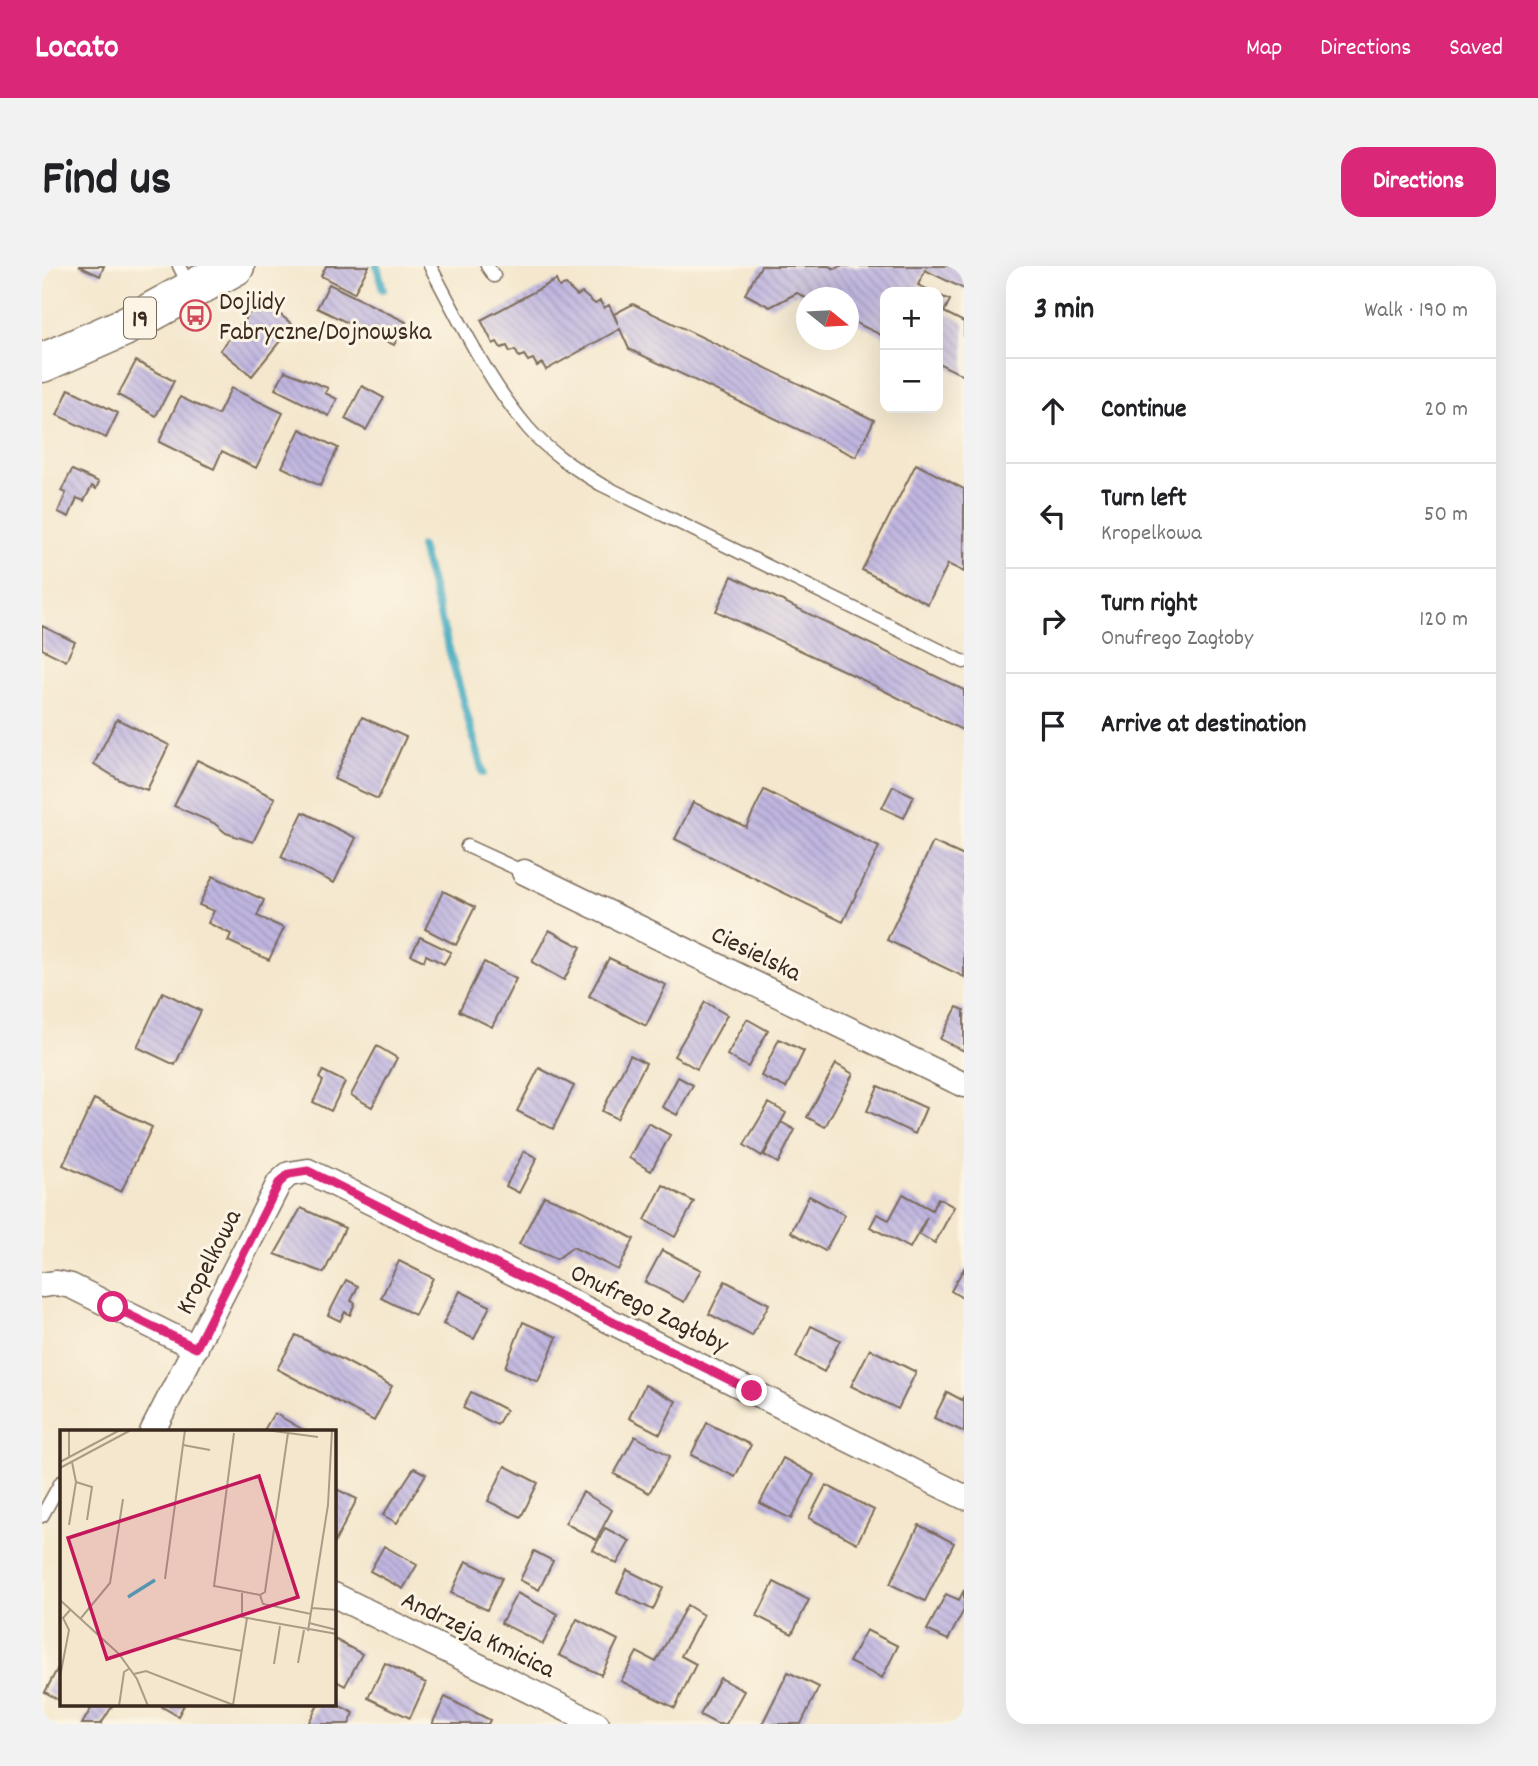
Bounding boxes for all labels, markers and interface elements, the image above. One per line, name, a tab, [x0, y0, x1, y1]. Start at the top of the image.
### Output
text: Locato	[35, 26, 119, 73]
text: Map	[1246, 32, 1282, 66]
text: Directions	[1320, 32, 1411, 66]
text: Saved	[1449, 32, 1503, 66]
text: Find us	[42, 147, 171, 217]
button: Directions	[1341, 147, 1496, 217]
place label: Dojlidy Fabryczne/Dojnowska	[219, 285, 432, 352]
north arrow	[796, 287, 859, 350]
map controls	[880, 287, 943, 413]
button: +	[880, 287, 943, 350]
text: 3 min	[1034, 290, 1094, 333]
text: Walk · 190 m	[1364, 295, 1468, 328]
road number: 19	[124, 298, 156, 338]
bus stop icon: Dojlidy Fabryczne/Dojnowska	[179, 298, 213, 332]
button: −	[880, 350, 943, 413]
icon: ahead	[1034, 392, 1072, 430]
text: Continue	[1101, 392, 1186, 429]
text: 20 m	[1424, 394, 1468, 427]
text: Turn left	[1101, 481, 1187, 518]
icon: left	[1034, 497, 1072, 535]
text: 50 m	[1424, 499, 1468, 532]
text: Kropelkowa	[1101, 518, 1202, 551]
text: Turn right	[1101, 586, 1198, 623]
icon: right	[1034, 602, 1072, 640]
text: 120 m	[1419, 604, 1468, 637]
text: Onufrego Zagłoby	[1101, 623, 1253, 656]
icon: arrive	[1034, 707, 1072, 745]
text: Arrive at destination	[1101, 707, 1306, 744]
street label: Ciesielska	[704, 917, 808, 993]
street label: Kropelkowa	[168, 1203, 253, 1322]
street label: Onufrego Zagłoby	[563, 1256, 734, 1365]
route start	[97, 1291, 128, 1322]
route end	[736, 1375, 767, 1406]
inset map	[60, 1430, 336, 1706]
street label: Andrzeja Kmicica	[394, 1583, 561, 1690]

